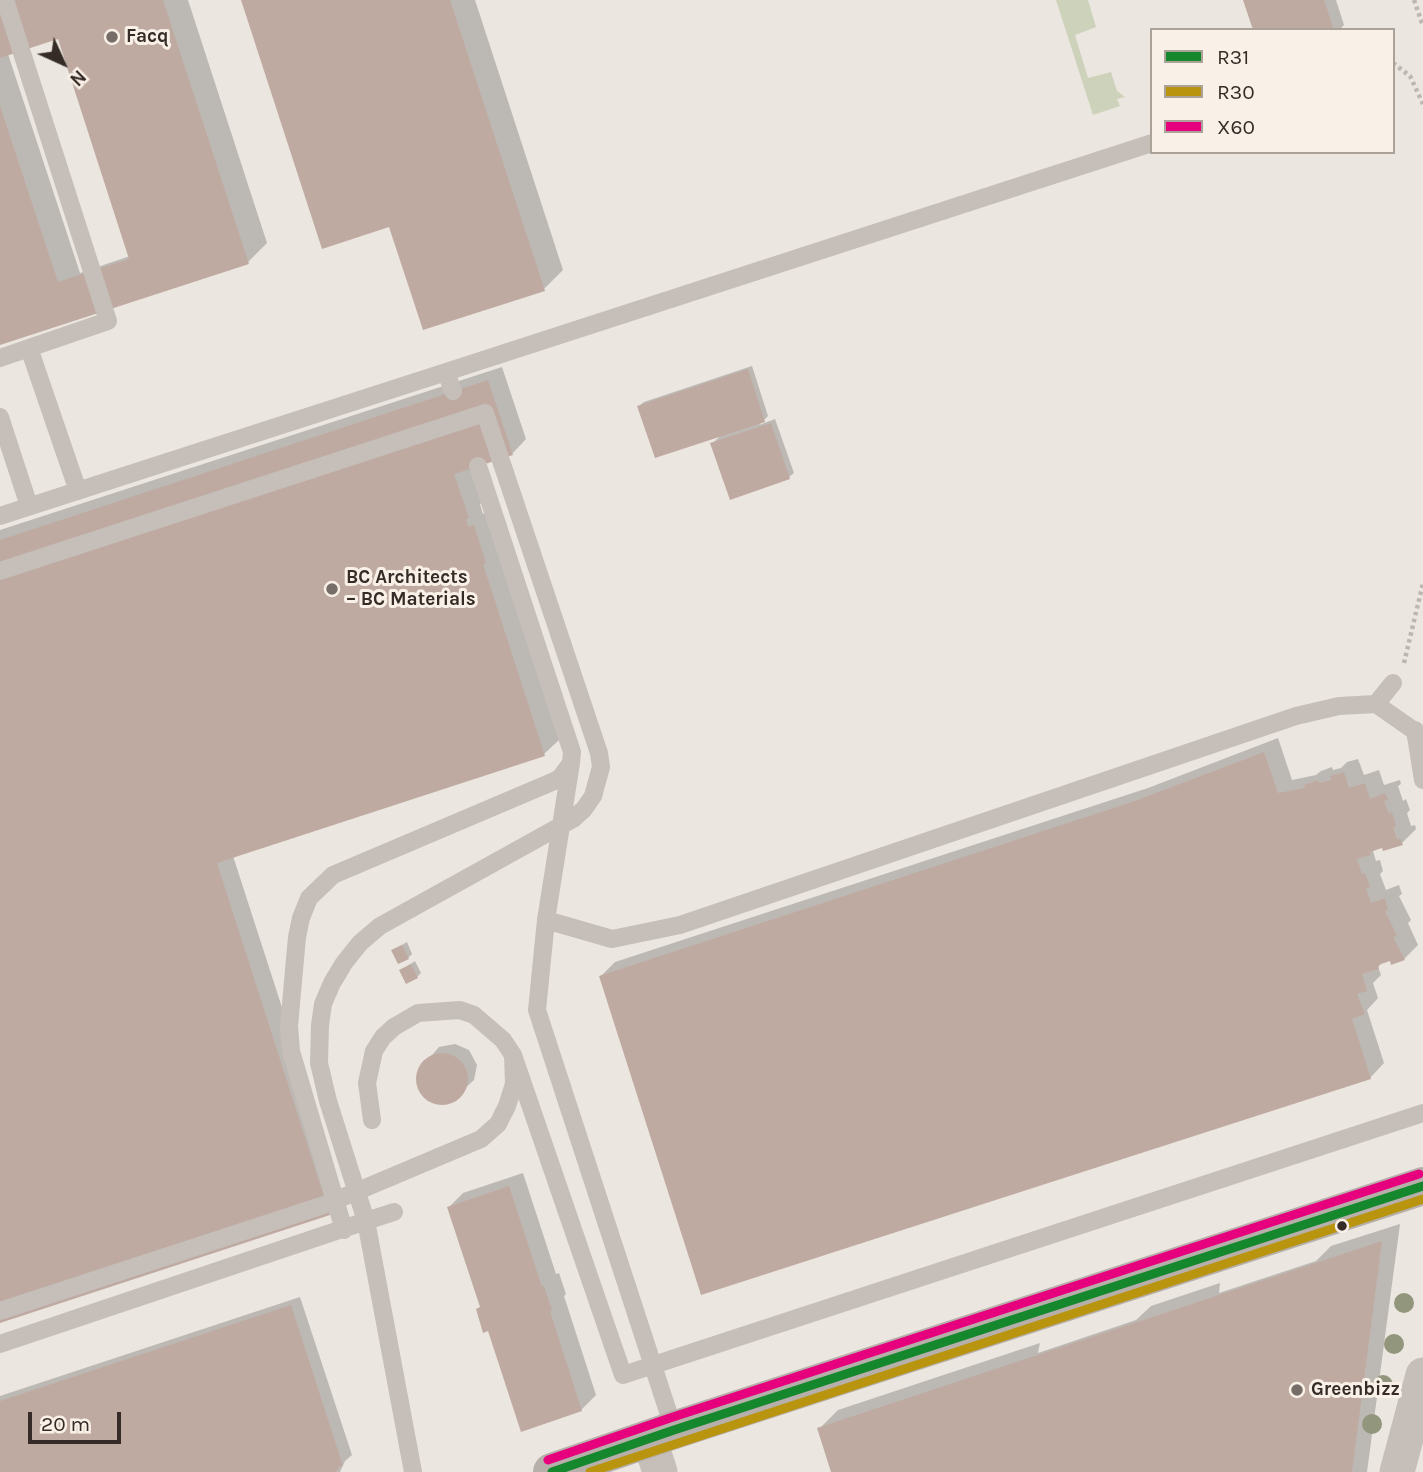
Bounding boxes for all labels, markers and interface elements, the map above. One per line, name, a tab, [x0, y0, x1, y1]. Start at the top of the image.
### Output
place label: Facq	[126, 26, 169, 48]
north arrow	[28, 28, 98, 98]
legend	[1150, 28, 1395, 154]
marker: Facq	[104, 29, 120, 45]
text: R31	[1217, 45, 1249, 69]
text: N	[65, 65, 90, 90]
text: R30	[1217, 80, 1255, 104]
text: X60	[1217, 115, 1255, 139]
place label: BC Architects – BC Materials	[346, 567, 476, 611]
marker: BC Architects – BC Materials	[324, 581, 340, 597]
unlabelled marker	[1335, 1219, 1349, 1233]
place label: Greenbizz	[1311, 1379, 1400, 1401]
marker: Greenbizz	[1289, 1382, 1305, 1398]
scale bar	[32, 1398, 124, 1442]
text: 20 m	[41, 1412, 90, 1436]

